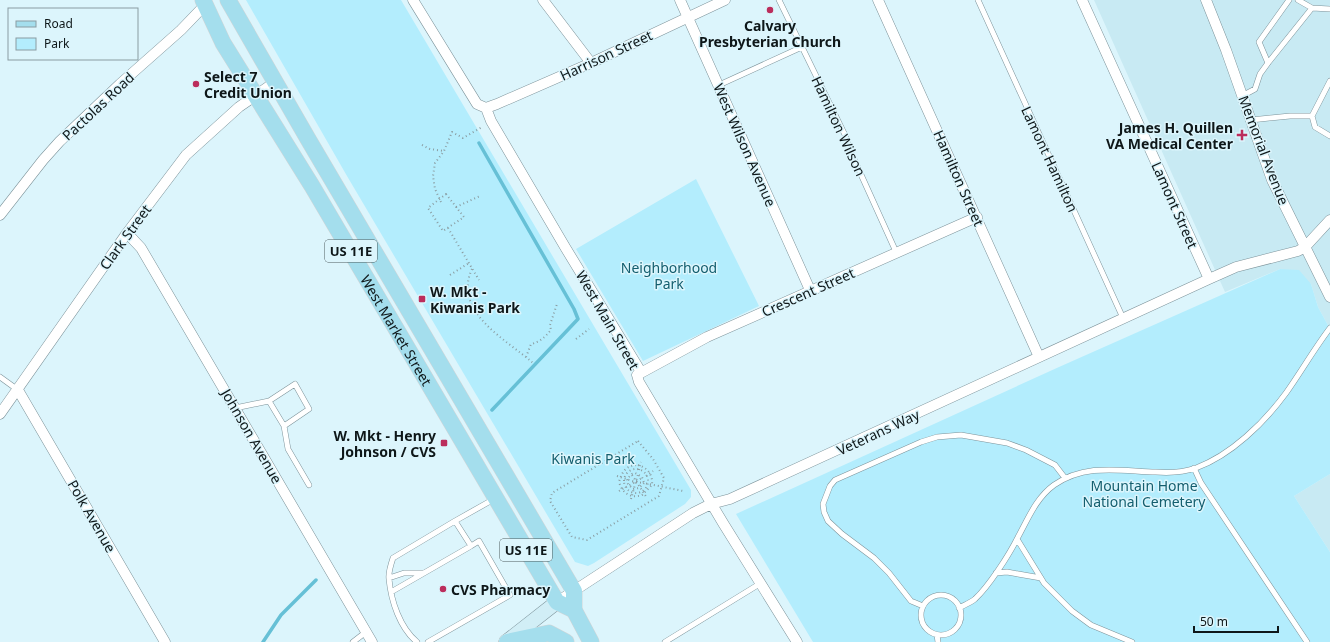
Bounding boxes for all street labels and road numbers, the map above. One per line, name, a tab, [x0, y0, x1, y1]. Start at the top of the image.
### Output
street label: Harrison Street	[557, 25, 655, 85]
street label: Pactolas Road	[58, 68, 138, 144]
street label: Hamilton Wilson	[807, 73, 871, 179]
street label: West Wilson Avenue	[709, 80, 781, 210]
street label: Memorial Avenue	[1234, 93, 1294, 208]
street label: Lamont Hamilton	[1017, 103, 1083, 215]
street label: Hamilton Street	[929, 127, 989, 229]
street label: Lamont Street	[1147, 159, 1203, 251]
street label: Clark Street	[95, 201, 155, 273]
road number: US 11E	[325, 240, 377, 262]
street label: Crescent Street	[758, 263, 858, 321]
street label: West Main Street	[572, 267, 644, 373]
street label: West Market Street	[357, 271, 437, 389]
street label: Johnson Avenue	[216, 384, 287, 487]
street label: Veterans Way	[834, 404, 923, 459]
street label: Polk Avenue	[64, 476, 120, 556]
road number: US 11E	[500, 539, 552, 561]

